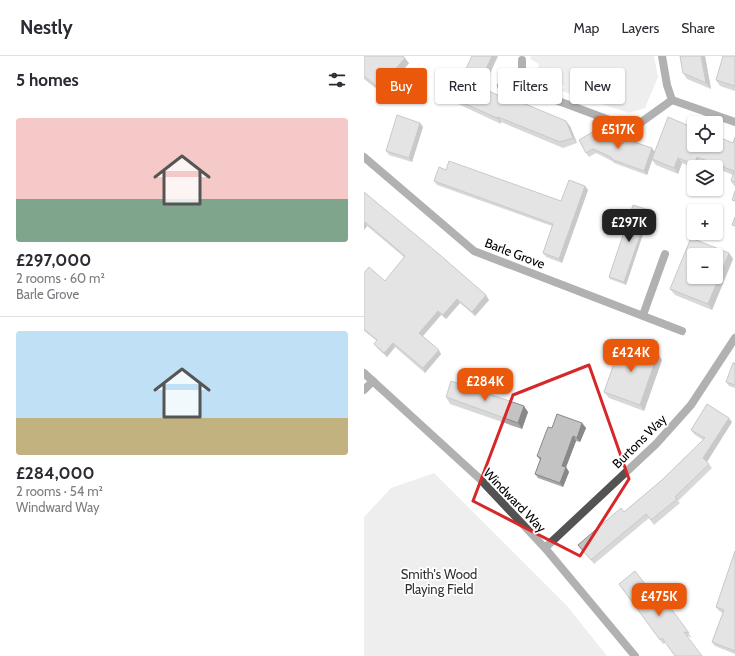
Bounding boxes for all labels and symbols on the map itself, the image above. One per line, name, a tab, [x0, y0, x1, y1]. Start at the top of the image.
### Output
pin: £517K	[590, 116, 646, 150]
pin: £297K	[601, 209, 657, 243]
street label: Barle Grove	[483, 234, 548, 272]
pin: £424K	[603, 339, 659, 373]
pin: £284K	[457, 368, 513, 402]
street label: Burtons Way	[609, 410, 670, 471]
street label: Windward Way	[480, 464, 550, 536]
park label: Smith's Wood Playing Field	[401, 566, 477, 597]
pin: £475K	[631, 583, 687, 617]

